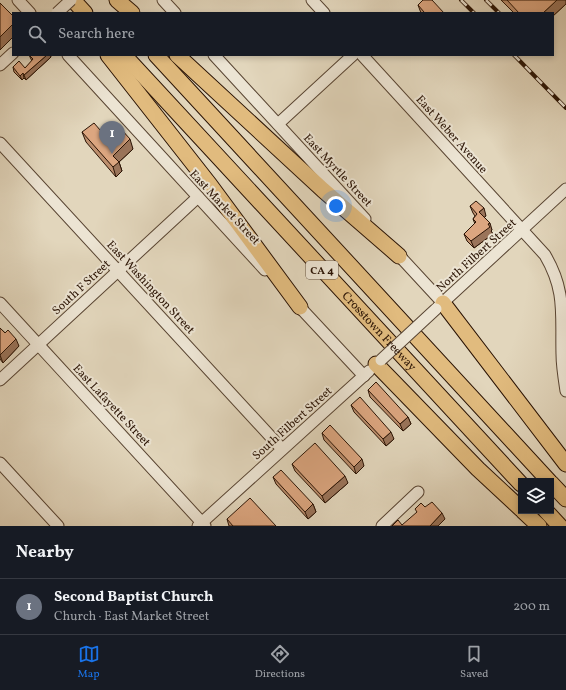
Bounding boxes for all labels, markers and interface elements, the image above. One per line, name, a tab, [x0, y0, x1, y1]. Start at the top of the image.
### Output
search box	[12, 12, 554, 56]
icon: search	[26, 23, 48, 45]
text: Search here	[58, 24, 135, 45]
street label: East Weber Avenue	[412, 92, 491, 178]
pin: 1	[99, 121, 125, 154]
street label: East Myrtle Street	[299, 131, 375, 211]
street label: East Market Street	[185, 167, 263, 249]
your location	[326, 196, 346, 216]
street label: North Filbert Street	[433, 215, 520, 296]
street label: East Washington Street	[103, 237, 198, 338]
street label: South F Street	[49, 257, 114, 319]
road number: CA 4	[306, 261, 338, 279]
street label: Crosstown Freeway	[338, 288, 420, 375]
street label: East Lafayette Street	[69, 361, 154, 450]
street label: South Filbert Street	[249, 384, 336, 464]
map controls	[518, 478, 554, 514]
button: layers	[518, 478, 554, 514]
text: Nearby	[16, 541, 74, 564]
text: Second Baptist Church	[54, 587, 213, 608]
text: 1	[26, 598, 32, 616]
text: 200 m	[513, 598, 550, 616]
text: Church · East Market Street	[54, 608, 209, 626]
tab: Map	[78, 643, 100, 682]
tab: Directions	[255, 643, 305, 682]
tab: Saved	[460, 643, 488, 682]

